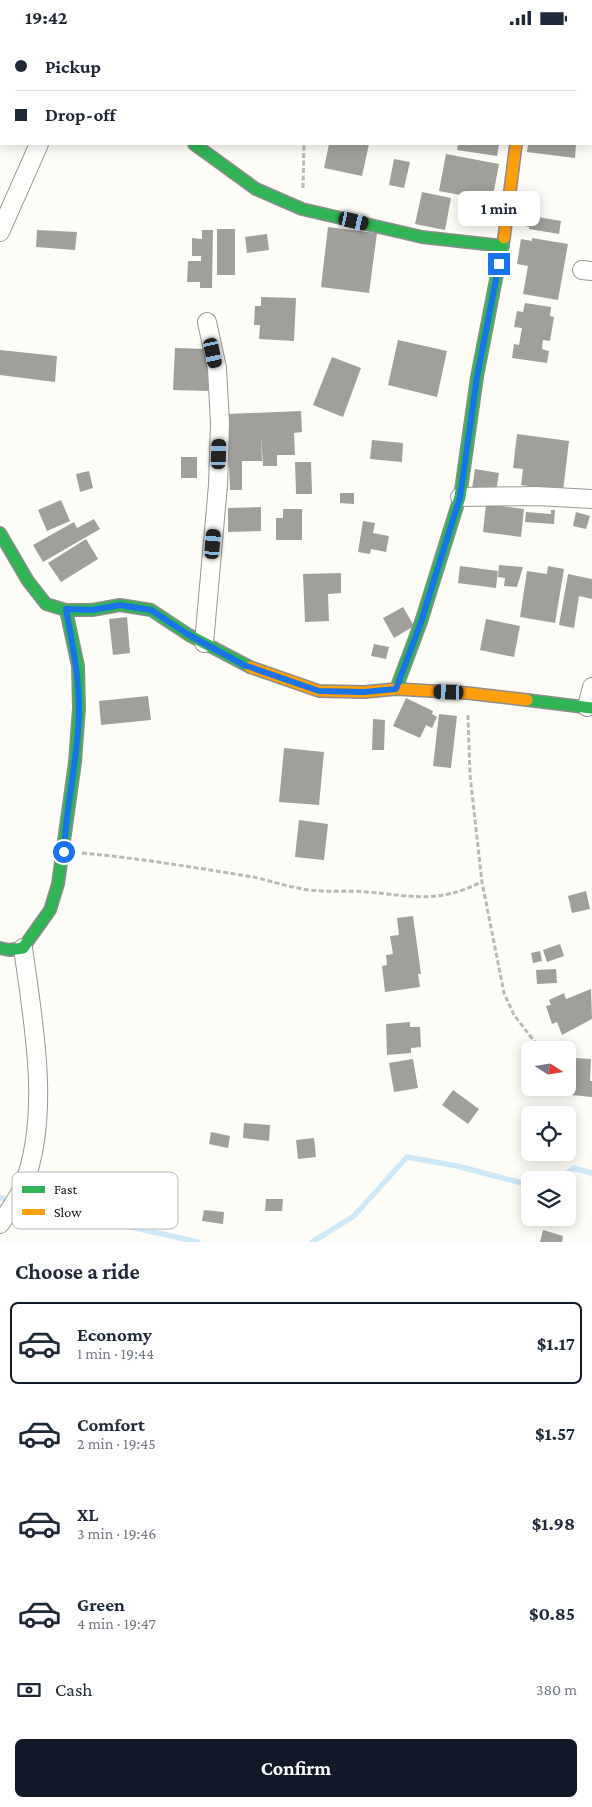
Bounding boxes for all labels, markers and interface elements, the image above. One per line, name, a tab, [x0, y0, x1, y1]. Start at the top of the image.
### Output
text: 19:42	[25, 7, 68, 28]
text: Pickup	[45, 56, 101, 77]
text: Drop-off	[45, 104, 116, 125]
callout: 1 min	[458, 191, 540, 227]
text: 1 min	[481, 200, 517, 217]
car	[337, 210, 370, 232]
route end	[488, 253, 510, 275]
car	[202, 337, 223, 369]
car	[210, 439, 227, 469]
car	[204, 528, 221, 560]
car	[433, 684, 464, 700]
route start	[53, 841, 75, 863]
north arrow	[521, 1041, 576, 1096]
map controls	[521, 1041, 576, 1226]
button: locate	[521, 1106, 576, 1161]
button: layers	[521, 1171, 576, 1226]
legend	[12, 1172, 178, 1229]
text: Fast	[54, 1181, 78, 1197]
text: Slow	[54, 1204, 82, 1220]
text: Choose a ride	[15, 1259, 140, 1284]
icon: car	[17, 1321, 62, 1366]
text: Economy	[77, 1324, 152, 1345]
text: $1.17	[537, 1333, 575, 1354]
text: 1 min · 19:44	[77, 1345, 154, 1362]
icon: car	[17, 1411, 62, 1456]
text: Comfort	[77, 1414, 145, 1435]
text: $1.57	[535, 1423, 575, 1444]
text: 2 min · 19:45	[77, 1435, 156, 1452]
icon: car	[17, 1501, 62, 1546]
text: XL	[77, 1504, 99, 1525]
text: $1.98	[532, 1513, 575, 1534]
text: 3 min · 19:46	[77, 1525, 156, 1542]
icon: car	[17, 1591, 62, 1636]
text: Green	[77, 1594, 125, 1615]
text: $0.85	[529, 1603, 575, 1624]
text: 4 min · 19:47	[77, 1615, 156, 1632]
icon: cash	[15, 1676, 43, 1704]
text: Cash	[55, 1679, 93, 1700]
text: 380 m	[536, 1681, 577, 1698]
button: Confirm	[15, 1739, 577, 1797]

